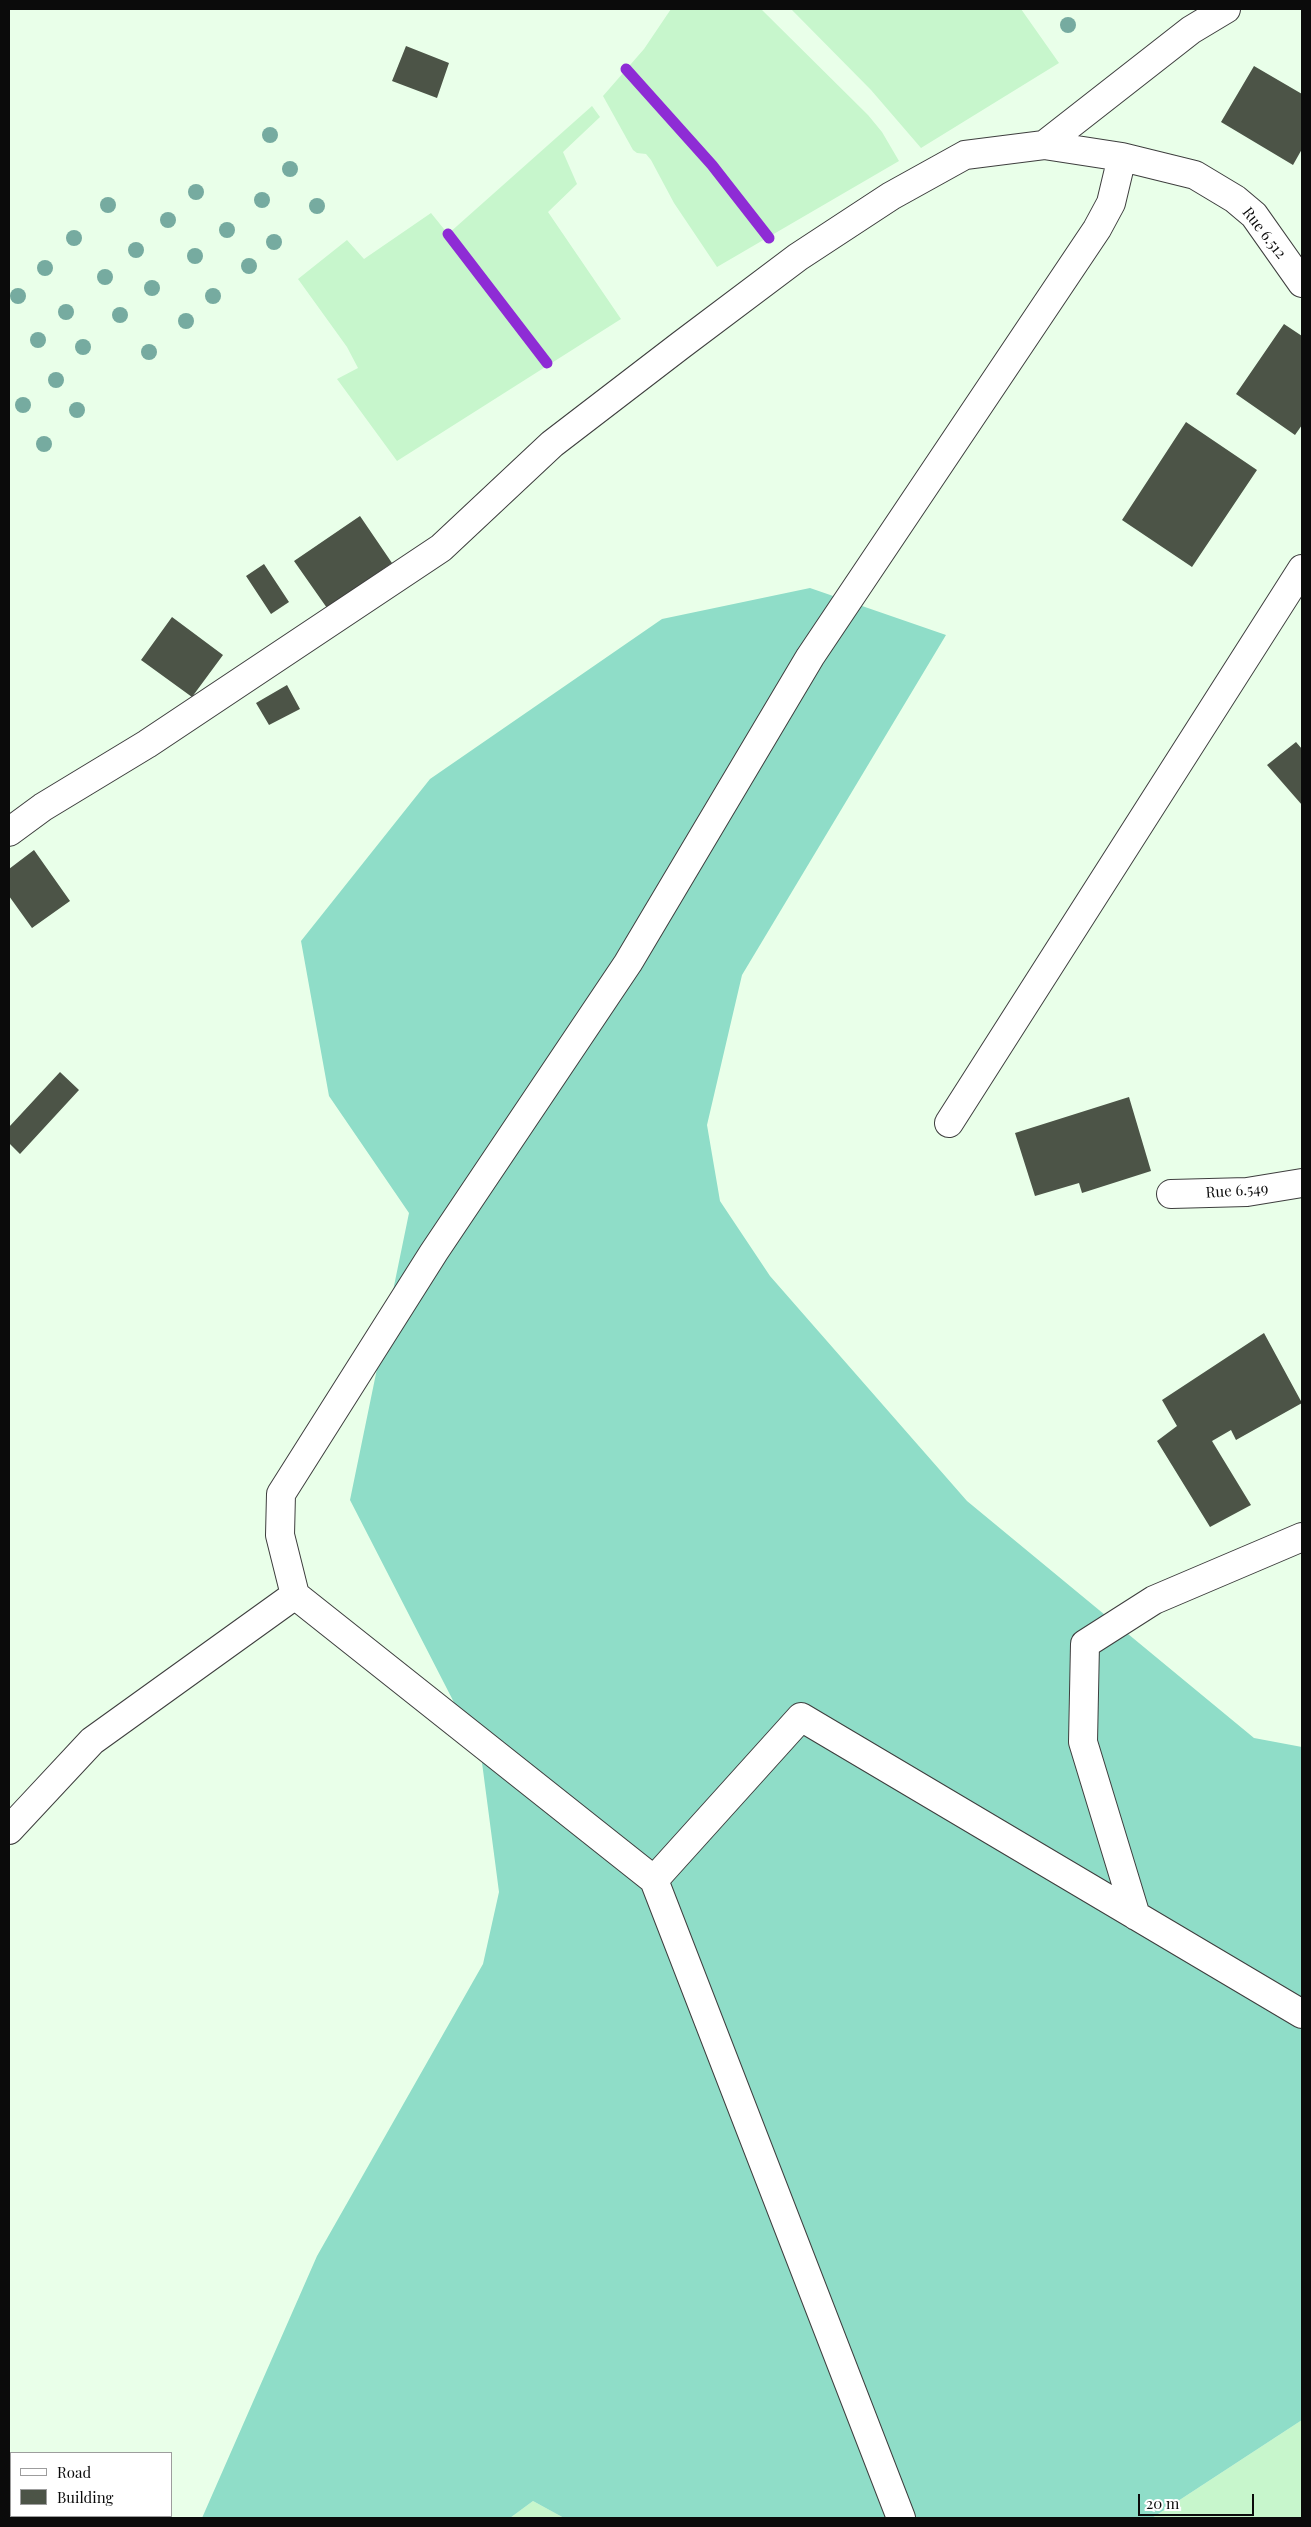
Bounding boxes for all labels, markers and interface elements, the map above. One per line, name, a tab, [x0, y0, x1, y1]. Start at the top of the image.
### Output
street label: Rue 6.512	[1238, 204, 1290, 262]
street label: Rue 6.549	[1205, 1180, 1269, 1202]
legend	[10, 2452, 172, 2517]
text: Road	[57, 2462, 91, 2482]
scale bar	[1141, 2484, 1257, 2516]
text: Building	[57, 2487, 113, 2507]
text: 20 m	[1146, 2493, 1179, 2513]

